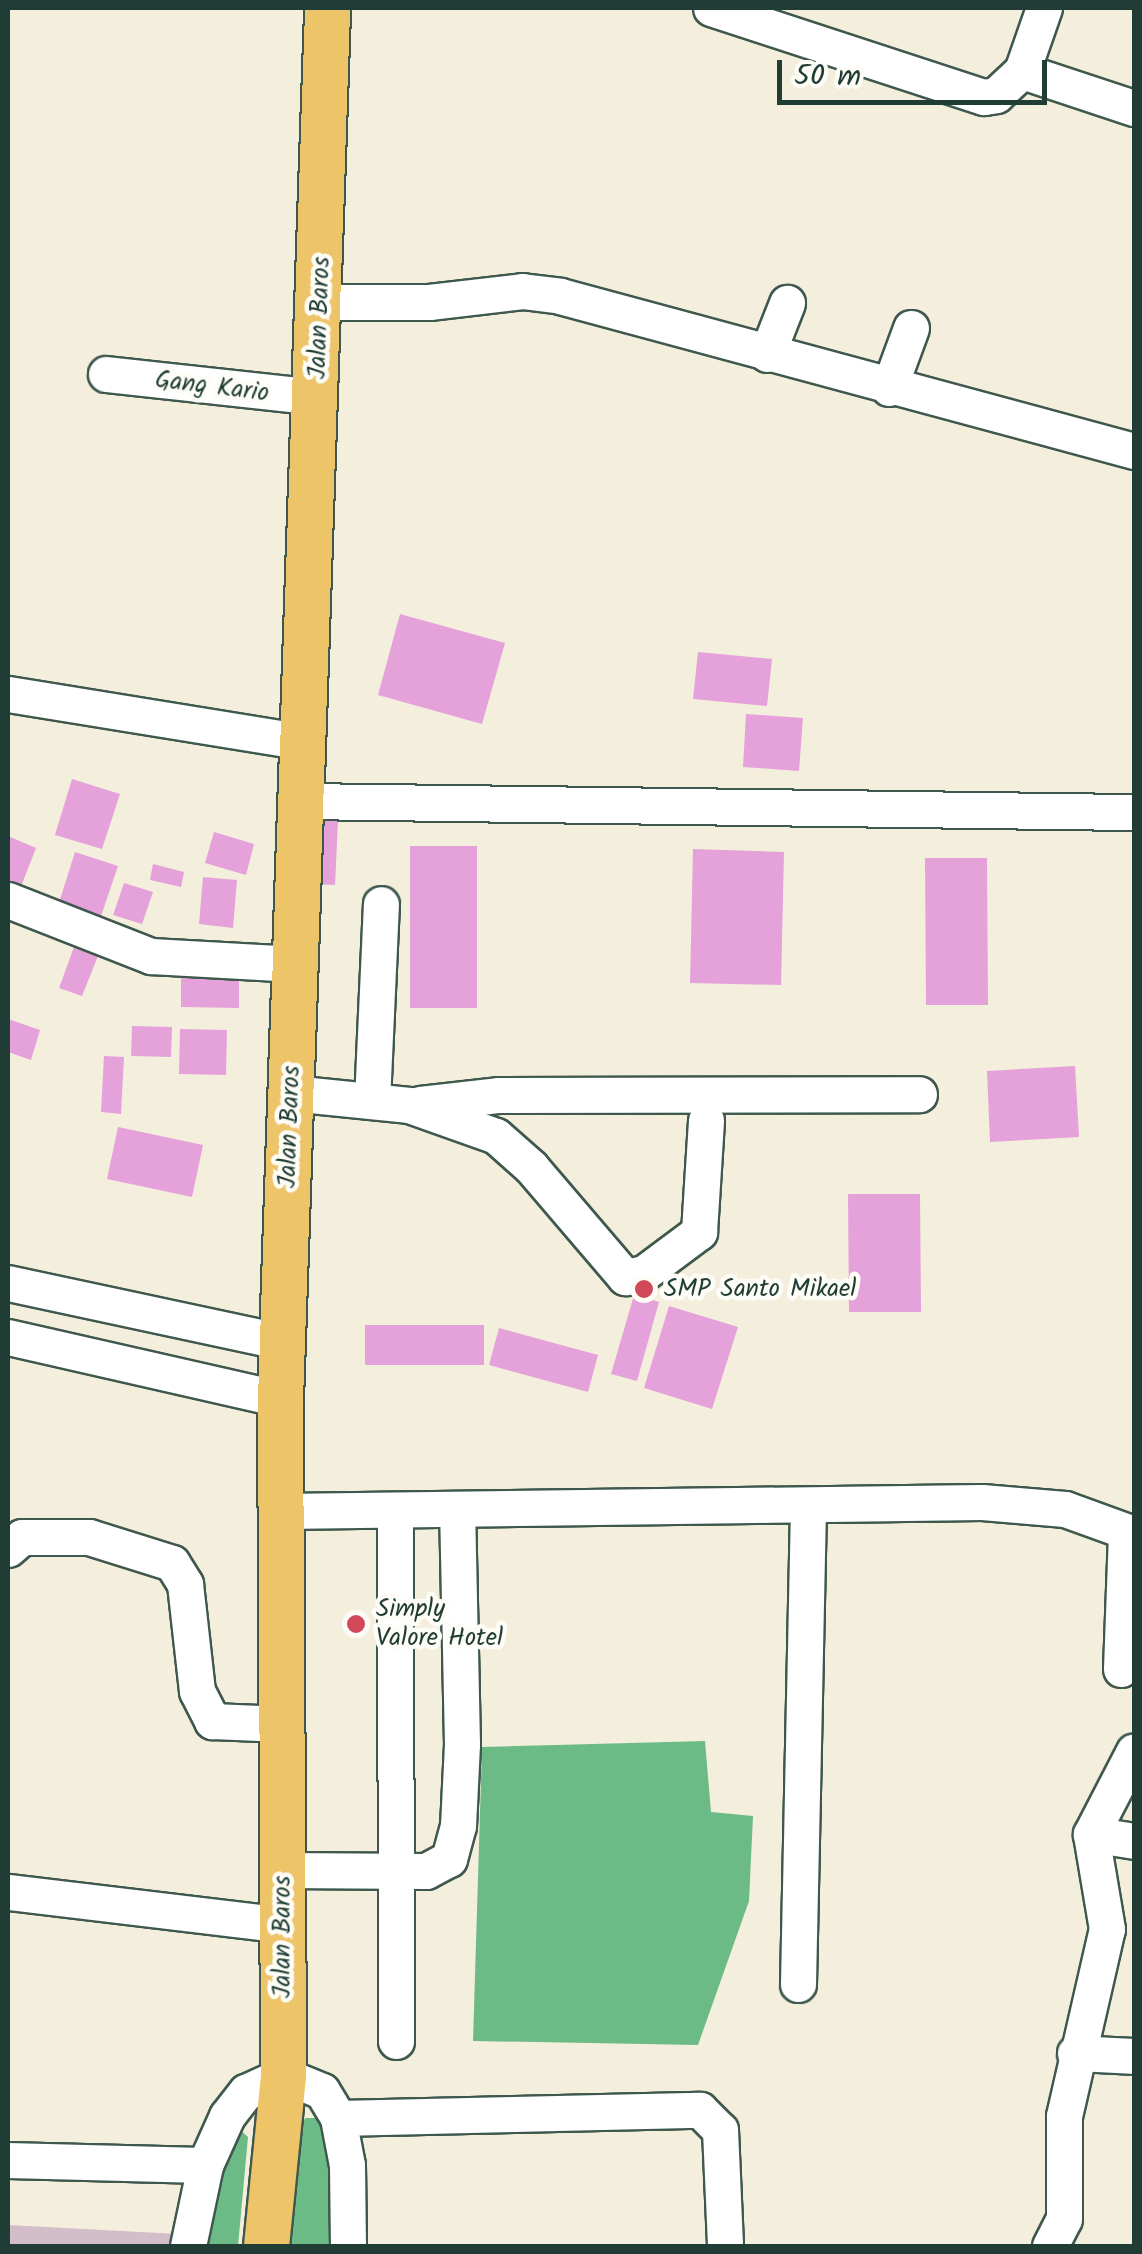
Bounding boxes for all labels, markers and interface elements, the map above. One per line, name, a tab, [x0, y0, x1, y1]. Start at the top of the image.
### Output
scale bar	[782, 40, 1052, 102]
text: 50 m	[794, 53, 861, 101]
street label: Jalan Baros	[303, 256, 337, 380]
street label: Gang Kario	[153, 365, 271, 409]
street label: Jalan Baros	[273, 1065, 307, 1189]
place label: SMP Santo Mikael	[664, 1274, 856, 1304]
marker: SMP Santo Mikael	[633, 1278, 655, 1300]
place label: Simply Valore Hotel	[376, 1595, 503, 1654]
marker: Simply Valore Hotel	[345, 1613, 367, 1635]
street label: Jalan Baros	[268, 1876, 298, 1998]

